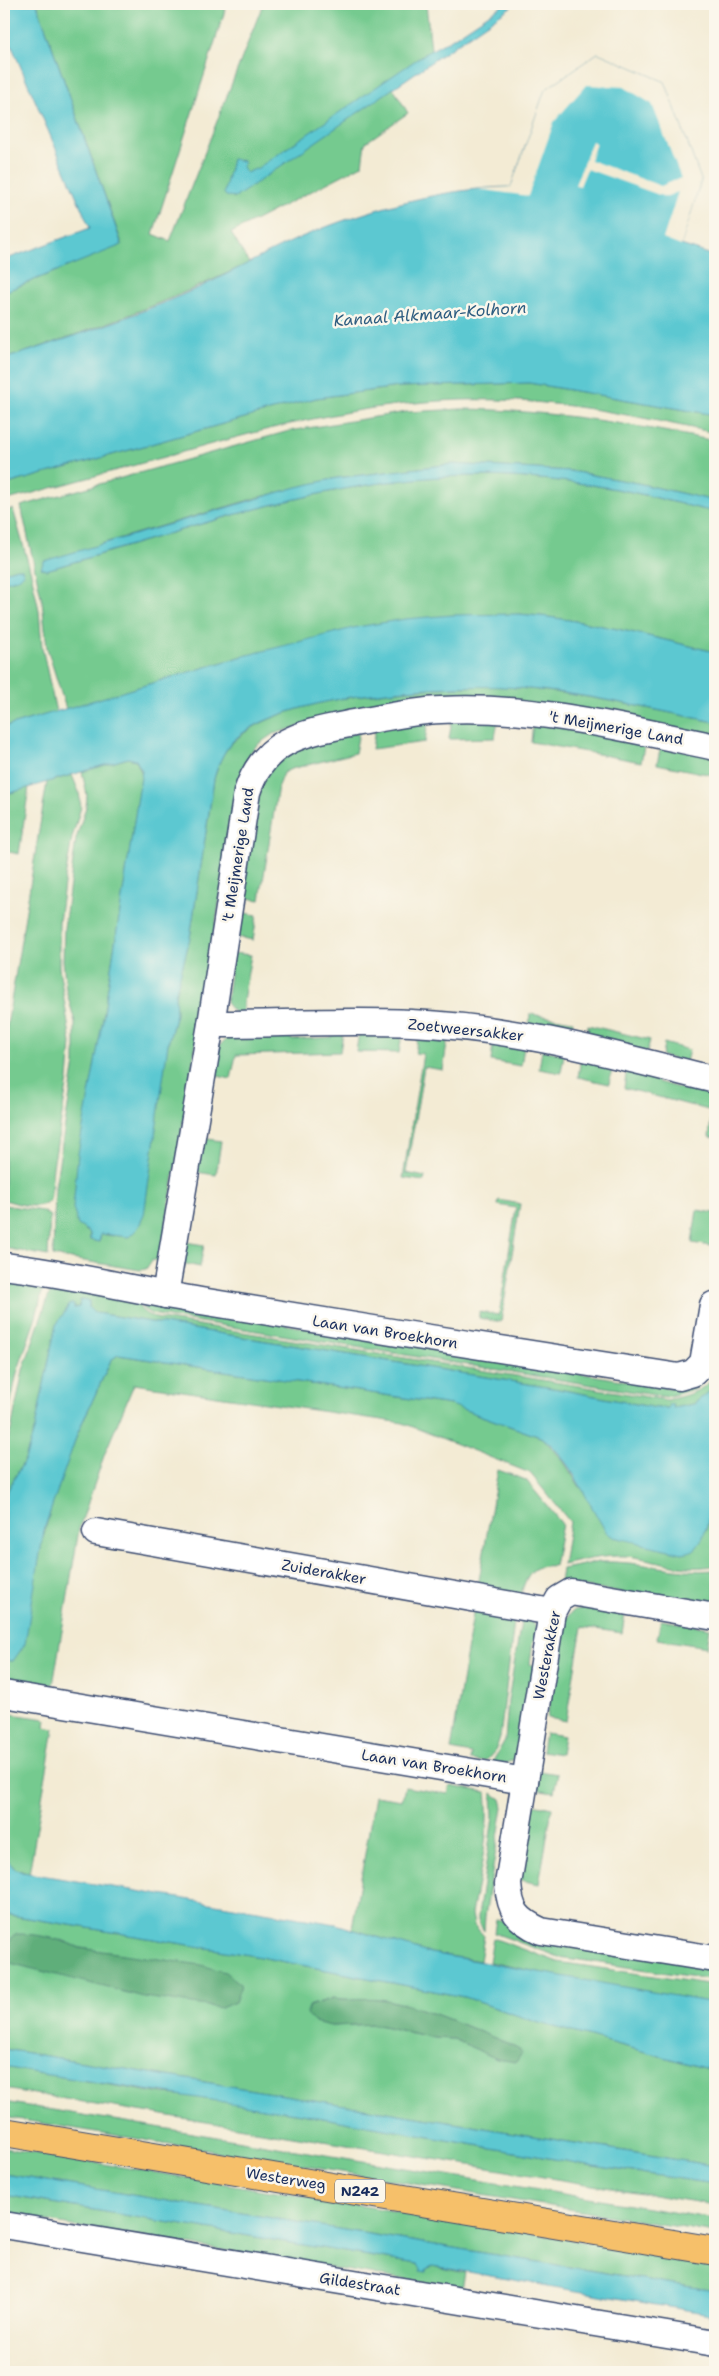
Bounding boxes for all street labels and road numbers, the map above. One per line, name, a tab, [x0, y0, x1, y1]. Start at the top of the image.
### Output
street label: 't Meijmerige Land	[547, 706, 685, 750]
street label: 't Meijmerige Land	[217, 786, 259, 924]
street label: Zoetweersakker	[407, 1014, 525, 1046]
street label: Laan van Broekhorn	[311, 1311, 459, 1353]
street label: Zuiderakker	[280, 1555, 368, 1589]
street label: Westerakker	[529, 1609, 565, 1701]
street label: Laan van Broekhorn	[360, 1745, 508, 1787]
street label: Westerweg	[244, 2163, 328, 2195]
road number: N242	[335, 2180, 385, 2202]
street label: Gildestraat	[318, 2268, 402, 2300]

